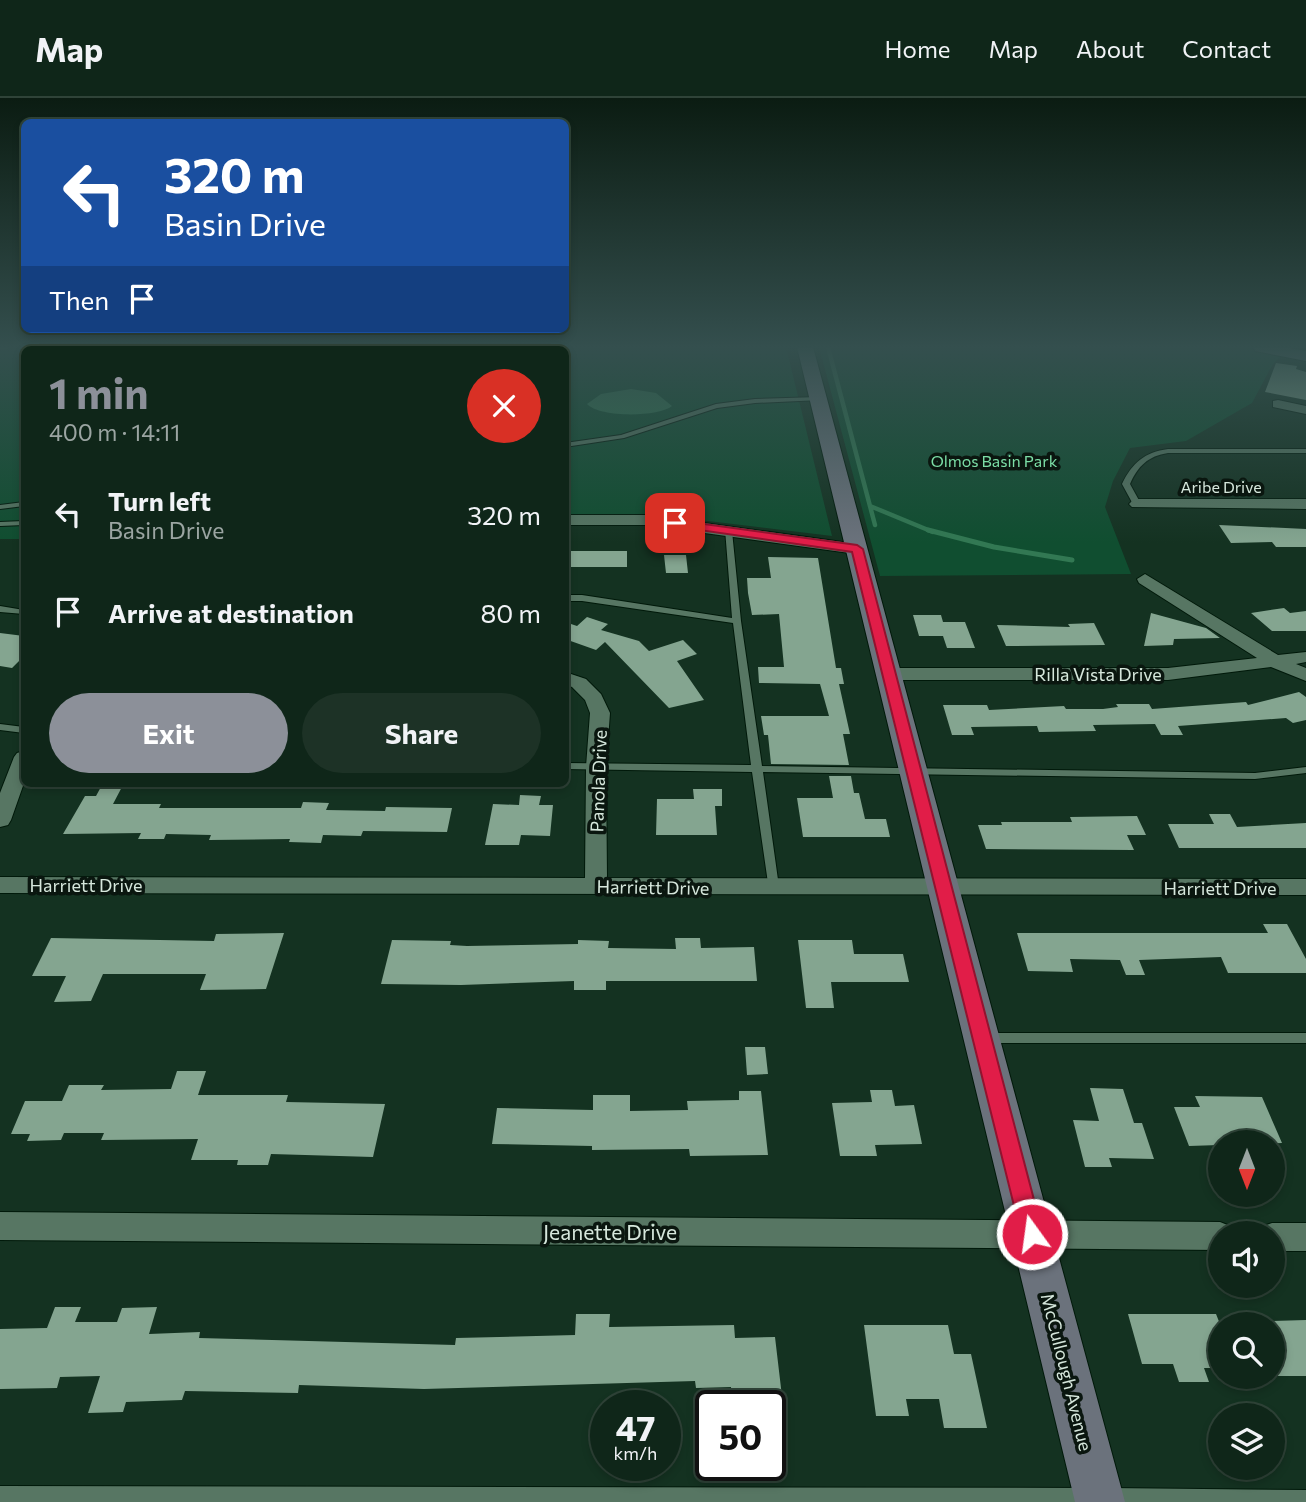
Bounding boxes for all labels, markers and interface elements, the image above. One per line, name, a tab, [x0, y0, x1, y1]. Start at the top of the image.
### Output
text: Map	[35, 28, 103, 69]
text: Home	[885, 34, 951, 63]
text: Map	[989, 34, 1038, 63]
text: About	[1076, 34, 1144, 63]
text: Contact	[1182, 34, 1271, 63]
text: 320 m	[164, 143, 305, 203]
icon: left	[49, 147, 140, 238]
text: Basin Drive	[164, 203, 326, 243]
icon: arrive	[123, 280, 161, 318]
text: Then	[49, 284, 109, 315]
text: 1 min	[49, 366, 149, 418]
button: close	[467, 369, 541, 443]
text: 400 m · 14:11	[49, 418, 180, 446]
park label: Olmos Basin Park	[931, 451, 1058, 470]
street label: Aribe Drive	[1180, 477, 1262, 496]
text: Turn left	[108, 485, 211, 516]
pin	[645, 493, 705, 553]
icon: left	[49, 495, 87, 533]
text: 320 m	[467, 499, 541, 530]
icon: arrive	[656, 504, 694, 542]
text: Basin Drive	[108, 516, 224, 544]
icon: arrive	[49, 593, 87, 631]
text: Arrive at destination	[108, 597, 354, 628]
text: 80 m	[481, 597, 541, 628]
street label: Rilla Vista Drive	[1034, 663, 1162, 685]
button: Exit	[49, 693, 288, 773]
button: Share	[302, 693, 541, 773]
street label: Panola Drive	[585, 729, 611, 833]
street label: Harriett Drive	[30, 874, 142, 896]
street label: Harriett Drive	[596, 875, 710, 899]
street label: Harriett Drive	[1164, 877, 1276, 899]
north arrow	[1208, 1130, 1284, 1208]
map controls	[1208, 1130, 1285, 1480]
position arrow	[995, 1197, 1069, 1271]
street label: Jeanette Drive	[543, 1219, 677, 1244]
button: sound	[1208, 1221, 1285, 1298]
street label: McCullough Avenue	[1037, 1291, 1097, 1453]
button: search	[1208, 1312, 1285, 1389]
speed limit sign: 50	[695, 1390, 786, 1481]
button: layers	[1208, 1403, 1285, 1480]
text: 47	[615, 1405, 656, 1448]
text: km/h	[614, 1442, 657, 1464]

